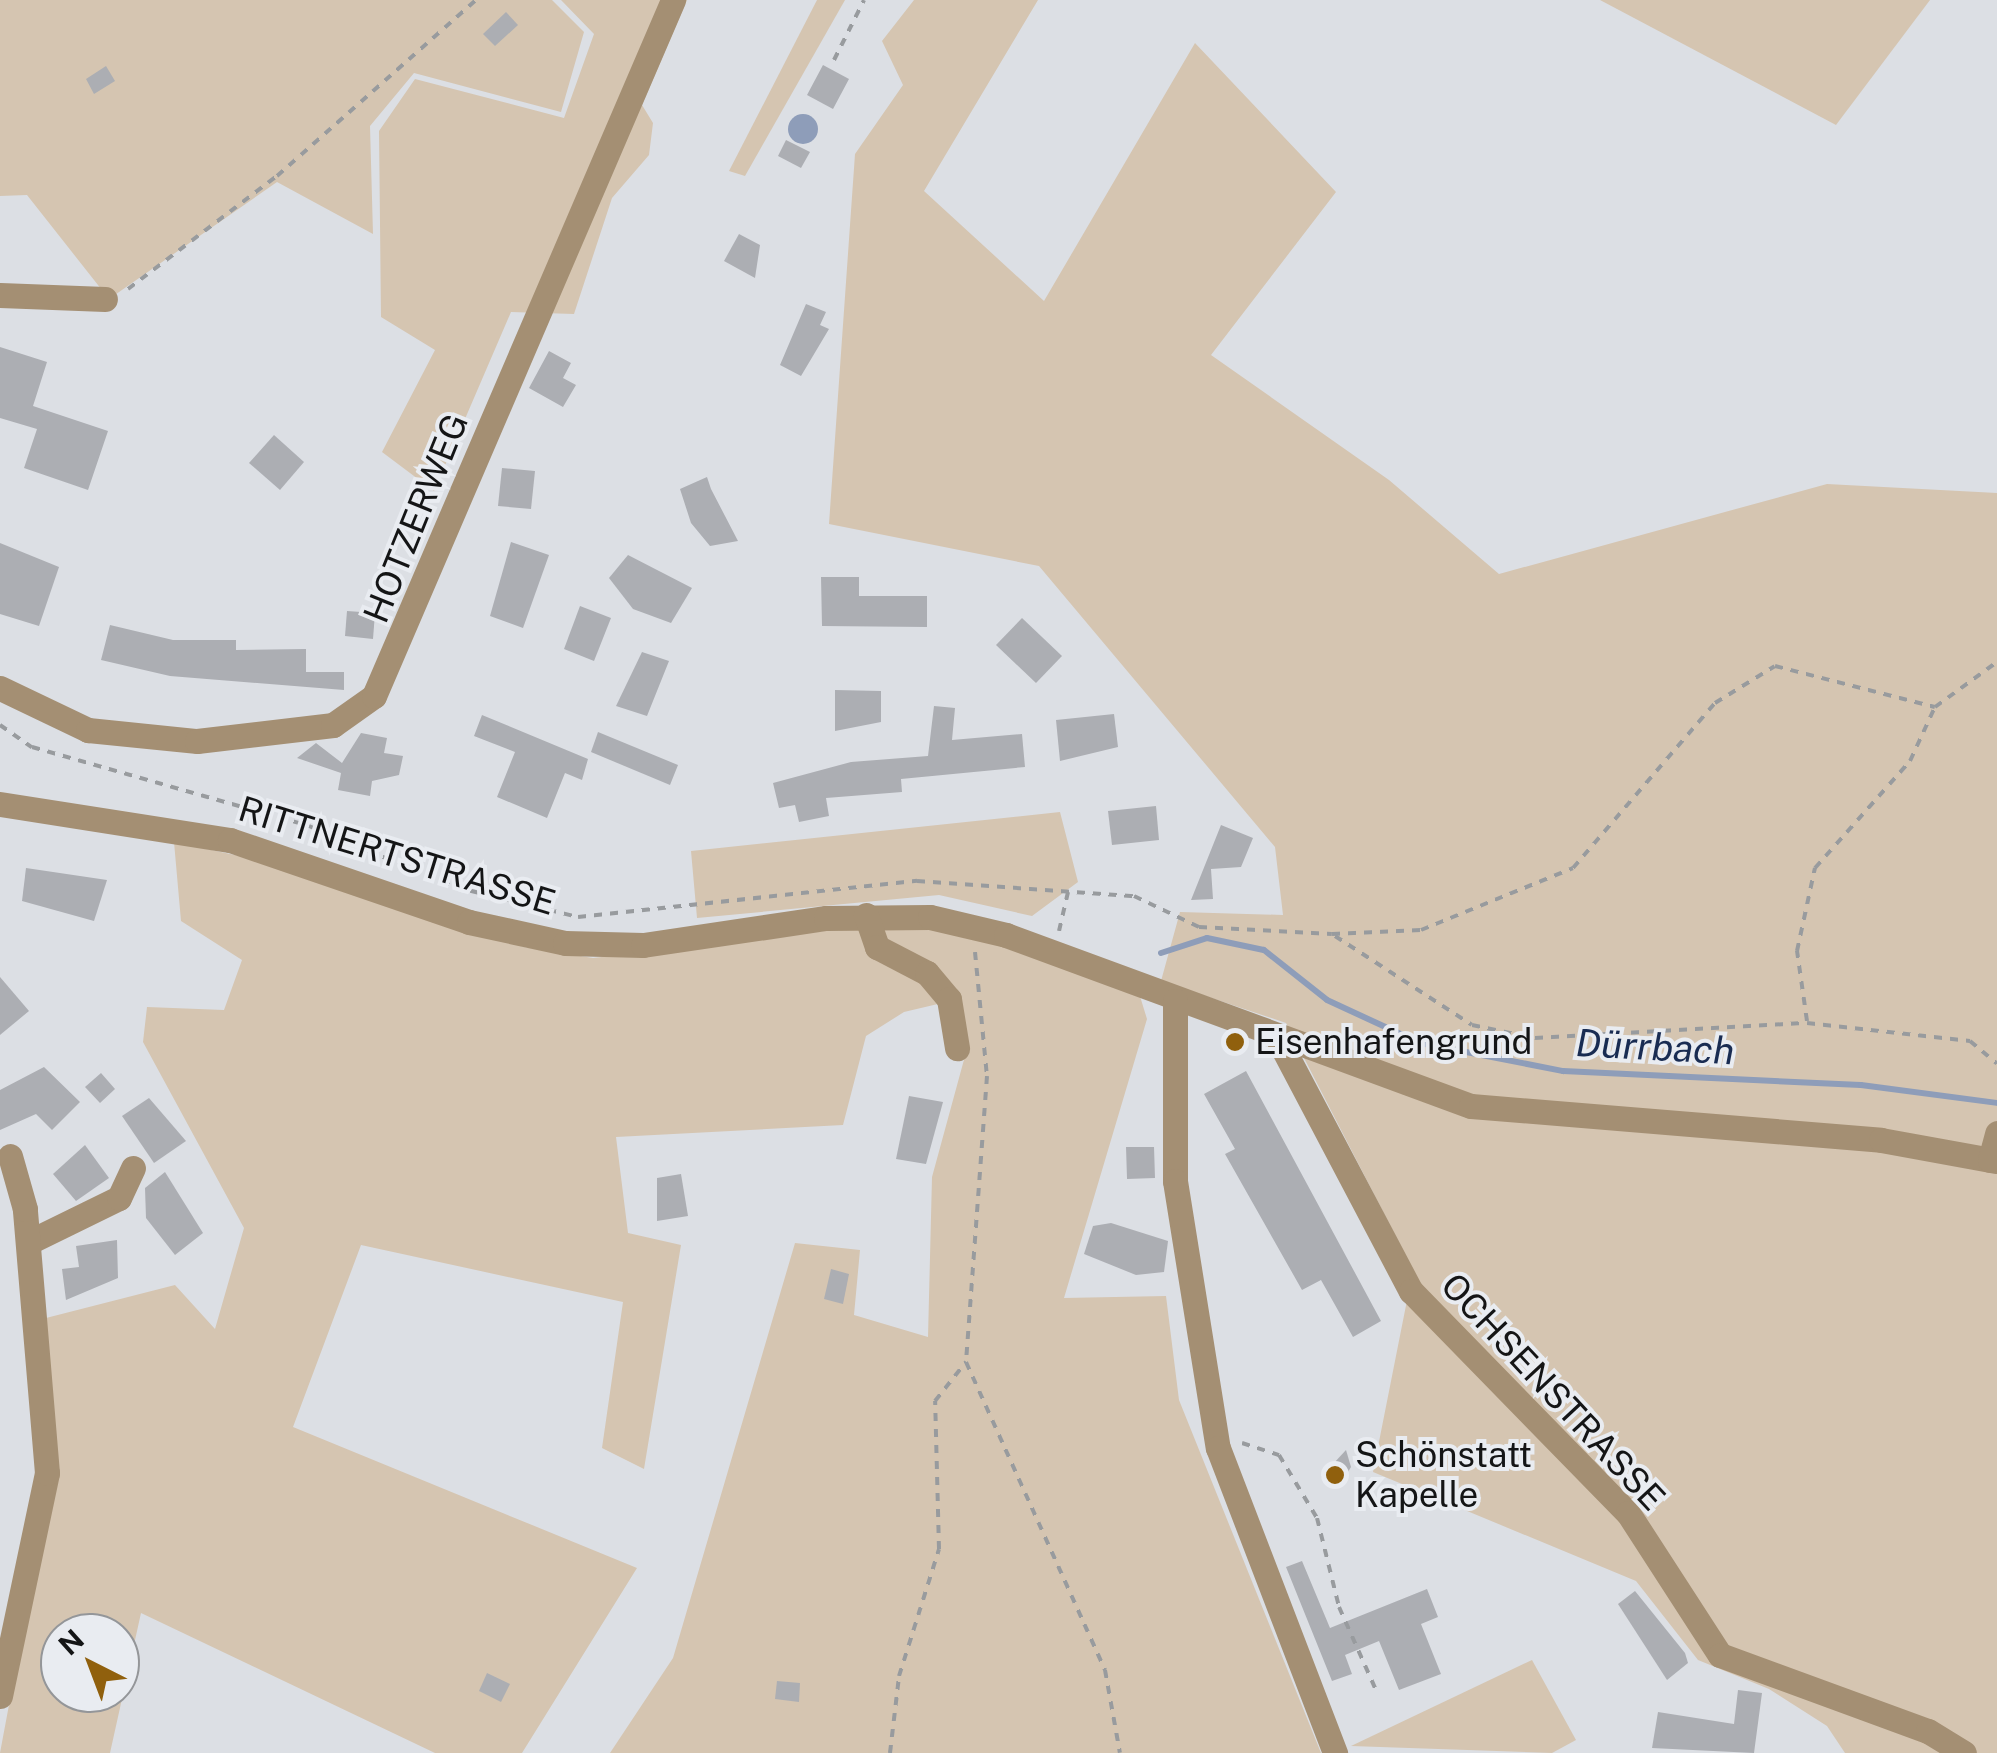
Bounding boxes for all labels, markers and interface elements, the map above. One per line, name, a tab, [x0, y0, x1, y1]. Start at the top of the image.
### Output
street label: HOTZERWEG	[355, 407, 477, 629]
street label: RITTNERTSTRASSE	[234, 788, 560, 924]
water label: Dürrbach	[1574, 1020, 1736, 1074]
place label: Eisenhafengrund	[1255, 1021, 1532, 1063]
marker: Eisenhafengrund	[1224, 1031, 1246, 1053]
street label: OCHSENSTRASSE	[1432, 1265, 1674, 1519]
place label: Schönstatt Kapelle	[1355, 1434, 1532, 1516]
marker: Schönstatt Kapelle	[1324, 1464, 1346, 1486]
north arrow	[40, 1613, 140, 1713]
text: N	[52, 1622, 90, 1661]

